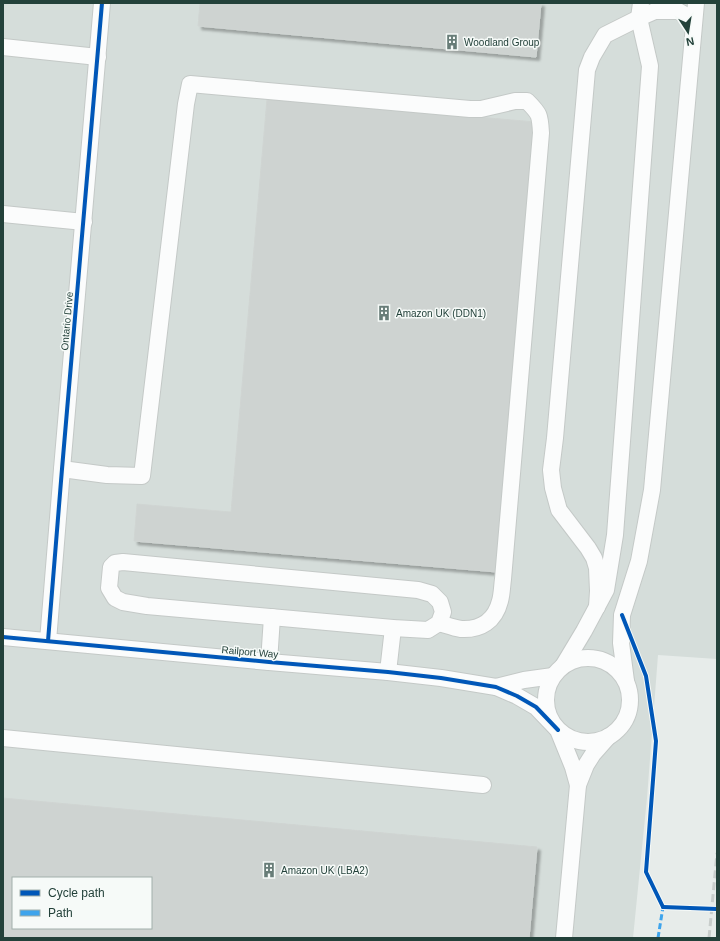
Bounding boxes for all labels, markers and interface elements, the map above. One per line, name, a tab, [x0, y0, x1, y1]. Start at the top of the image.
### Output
north arrow	[668, 12, 708, 52]
building icon: Woodland Group	[443, 33, 461, 51]
text: N	[685, 35, 695, 48]
place label: Woodland Group	[464, 37, 540, 48]
street label: Ontario Drive	[59, 291, 75, 351]
building icon: Amazon UK (DDN1)	[375, 304, 393, 322]
place label: Amazon UK (DDN1)	[396, 308, 486, 319]
street label: Railport Way	[221, 644, 279, 660]
building icon: Amazon UK (LBA2)	[260, 861, 278, 879]
place label: Amazon UK (LBA2)	[281, 865, 368, 876]
legend	[12, 877, 152, 929]
text: Cycle path	[48, 886, 105, 900]
text: Path	[48, 906, 73, 920]

